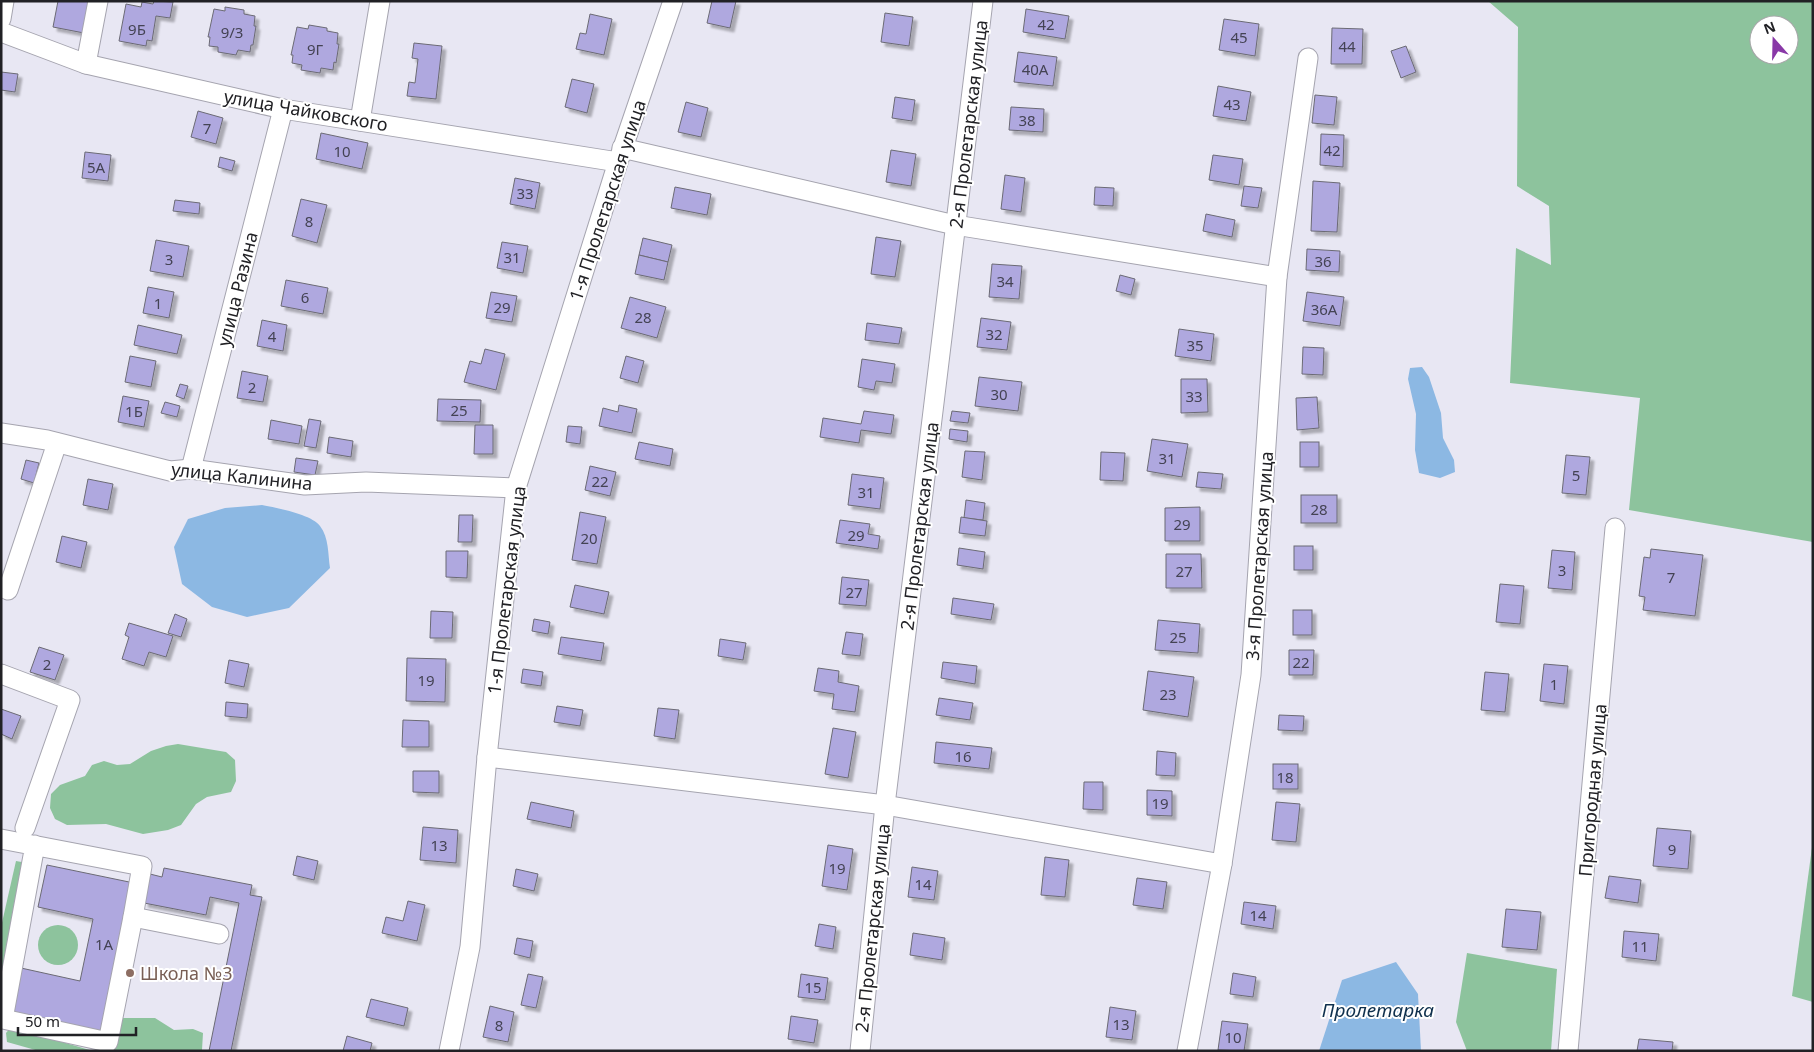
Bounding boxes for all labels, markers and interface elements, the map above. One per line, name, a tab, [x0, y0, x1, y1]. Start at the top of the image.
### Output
house number: 42	[1037, 14, 1055, 34]
north arrow	[1749, 15, 1799, 65]
text: N	[1761, 16, 1778, 38]
street label: 2-я Пролетарская улица	[943, 18, 993, 230]
house number: 9Б	[128, 19, 146, 39]
house number: 9/3	[221, 22, 243, 42]
house number: 45	[1230, 27, 1248, 47]
house number: 44	[1338, 36, 1356, 56]
house number: 9Г	[307, 39, 323, 59]
house number: 40А	[1022, 59, 1049, 79]
street label: улица Чайковского	[222, 84, 390, 136]
house number: 43	[1223, 94, 1241, 114]
street label: 1-я Пролетарская улица	[563, 97, 651, 303]
house number: 38	[1018, 110, 1036, 130]
house number: 7	[203, 118, 211, 138]
house number: 42	[1323, 140, 1341, 160]
house number: 10	[333, 141, 351, 161]
house number: 5А	[87, 157, 106, 177]
house number: 33	[516, 183, 534, 203]
house number: 8	[305, 211, 313, 231]
street label: улица Разина	[211, 229, 263, 349]
house number: 31	[503, 247, 521, 267]
house number: 3	[165, 249, 173, 269]
house number: 36	[1314, 251, 1332, 271]
house number: 34	[996, 271, 1014, 291]
house number: 6	[301, 287, 309, 307]
house number: 1	[154, 293, 162, 313]
house number: 29	[493, 297, 511, 317]
house number: 36А	[1311, 299, 1338, 319]
house number: 28	[634, 307, 652, 327]
house number: 32	[985, 324, 1003, 344]
house number: 4	[268, 326, 277, 346]
house number: 35	[1186, 335, 1204, 355]
house number: 2	[248, 377, 256, 397]
house number: 30	[990, 384, 1008, 404]
house number: 33	[1185, 386, 1203, 406]
house number: 25	[450, 400, 468, 420]
house number: 1Б	[125, 401, 143, 421]
street label: 2-я Пролетарская улица	[894, 420, 944, 632]
house number: 31	[1158, 448, 1176, 468]
street label: 3-я Пролетарская улица	[1240, 451, 1278, 661]
street label: улица Калинина	[170, 457, 314, 495]
house number: 5	[1572, 465, 1580, 485]
house number: 22	[591, 471, 609, 491]
house number: 31	[857, 482, 875, 502]
street label: 1-я Пролетарская улица	[481, 484, 531, 696]
house number: 28	[1310, 499, 1328, 519]
house number: 29	[1173, 514, 1191, 534]
house number: 29	[847, 525, 865, 545]
house number: 20	[580, 528, 598, 548]
house number: 3	[1558, 560, 1566, 580]
house number: 27	[1175, 561, 1193, 581]
house number: 7	[1667, 567, 1675, 587]
house number: 27	[845, 582, 863, 602]
house number: 25	[1169, 627, 1187, 647]
house number: 22	[1292, 652, 1310, 672]
house number: 2	[43, 654, 51, 674]
house number: 19	[417, 670, 435, 690]
house number: 1	[1550, 674, 1558, 694]
house number: 23	[1159, 684, 1177, 704]
street label: Пригородная улица	[1572, 703, 1612, 877]
house number: 16	[954, 746, 972, 766]
house number: 18	[1276, 767, 1294, 787]
house number: 19	[1151, 793, 1169, 813]
street label: 2-я Пролетарская улица	[849, 822, 895, 1034]
house number: 13	[430, 835, 448, 855]
house number: 9	[1668, 839, 1676, 859]
house number: 19	[828, 858, 846, 878]
house number: 14	[914, 874, 932, 894]
house number: 14	[1249, 905, 1267, 925]
house number: 1А	[95, 934, 114, 954]
house number: 11	[1631, 936, 1649, 956]
place label: Школа №3	[140, 961, 232, 985]
marker: Школа №3	[124, 967, 136, 979]
house number: 15	[804, 977, 822, 997]
water label: Пролетарка	[1322, 997, 1434, 1023]
scale bar	[18, 1004, 135, 1036]
text: 50 m	[25, 1011, 60, 1031]
house number: 13	[1112, 1014, 1130, 1034]
house number: 8	[495, 1015, 503, 1035]
house number: 10	[1224, 1027, 1242, 1047]

